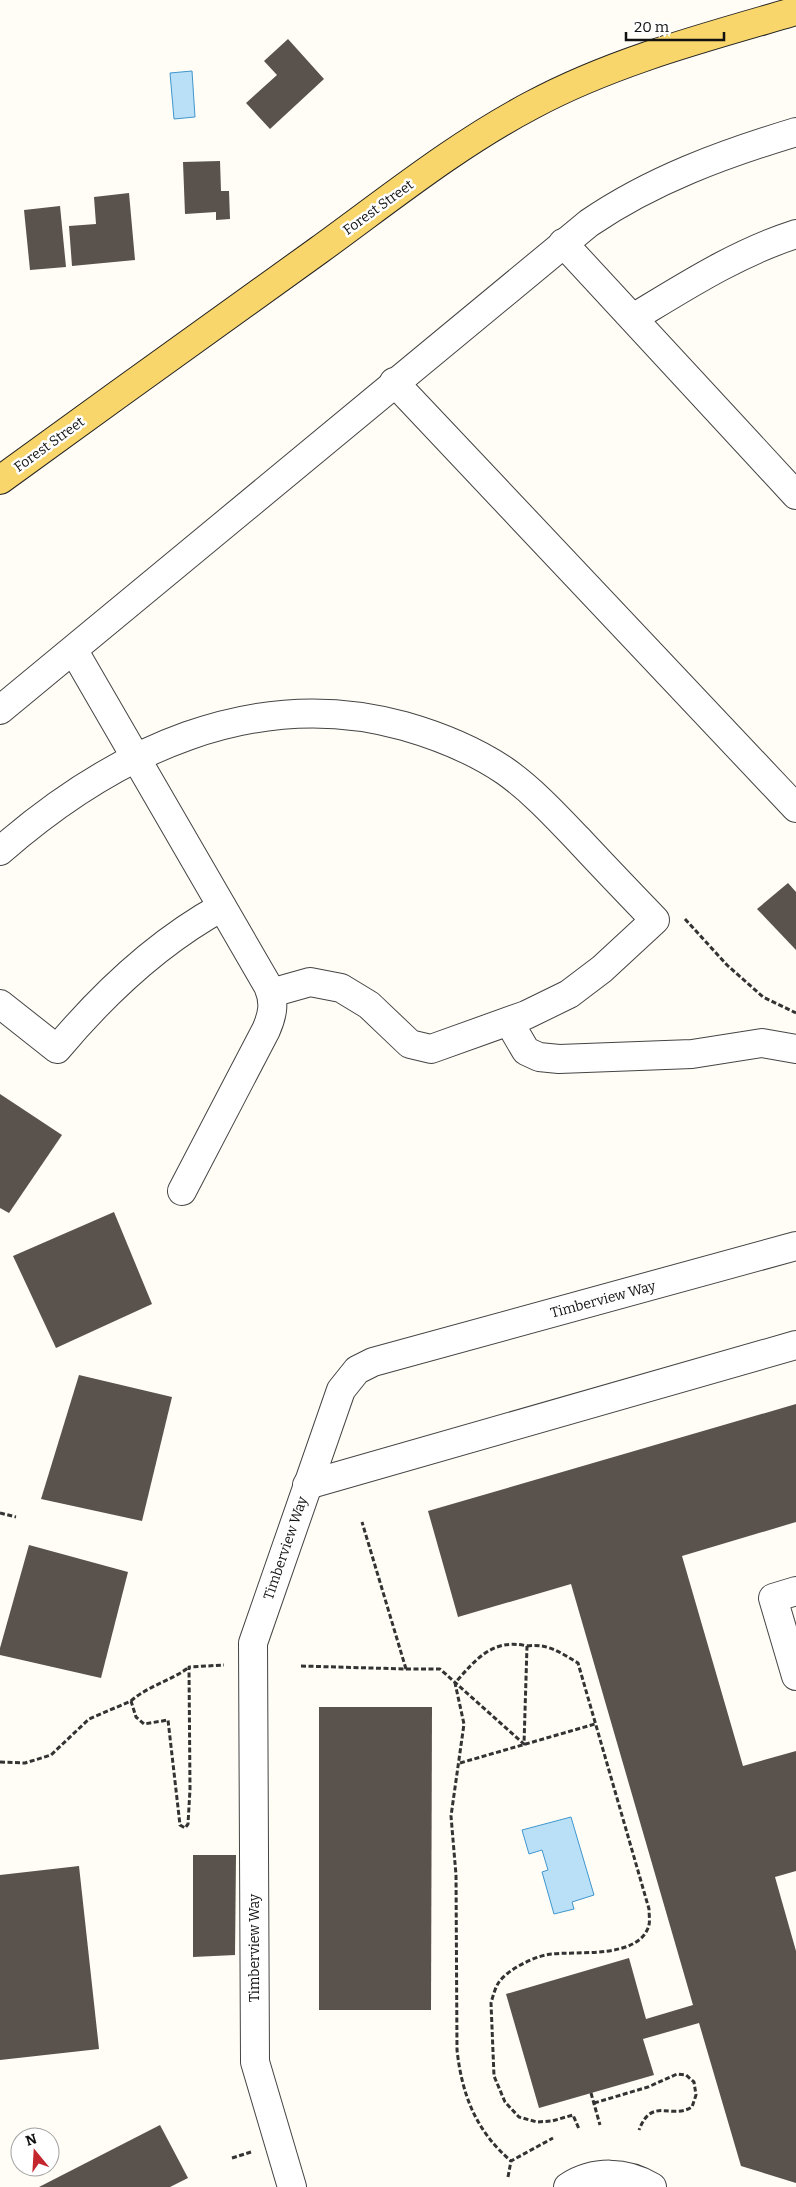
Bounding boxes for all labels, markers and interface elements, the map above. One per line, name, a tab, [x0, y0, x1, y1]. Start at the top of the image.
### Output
scale bar	[626, 10, 724, 42]
text: 20 m	[634, 18, 670, 36]
street label: Forest Street	[340, 176, 417, 239]
street label: Forest Street	[11, 413, 88, 476]
street label: Timberview Way	[549, 1277, 658, 1322]
street label: Timberview Way	[260, 1494, 311, 1602]
street label: Timberview Way	[246, 1893, 263, 2002]
north arrow	[10, 2127, 60, 2177]
text: N	[23, 2130, 39, 2150]

